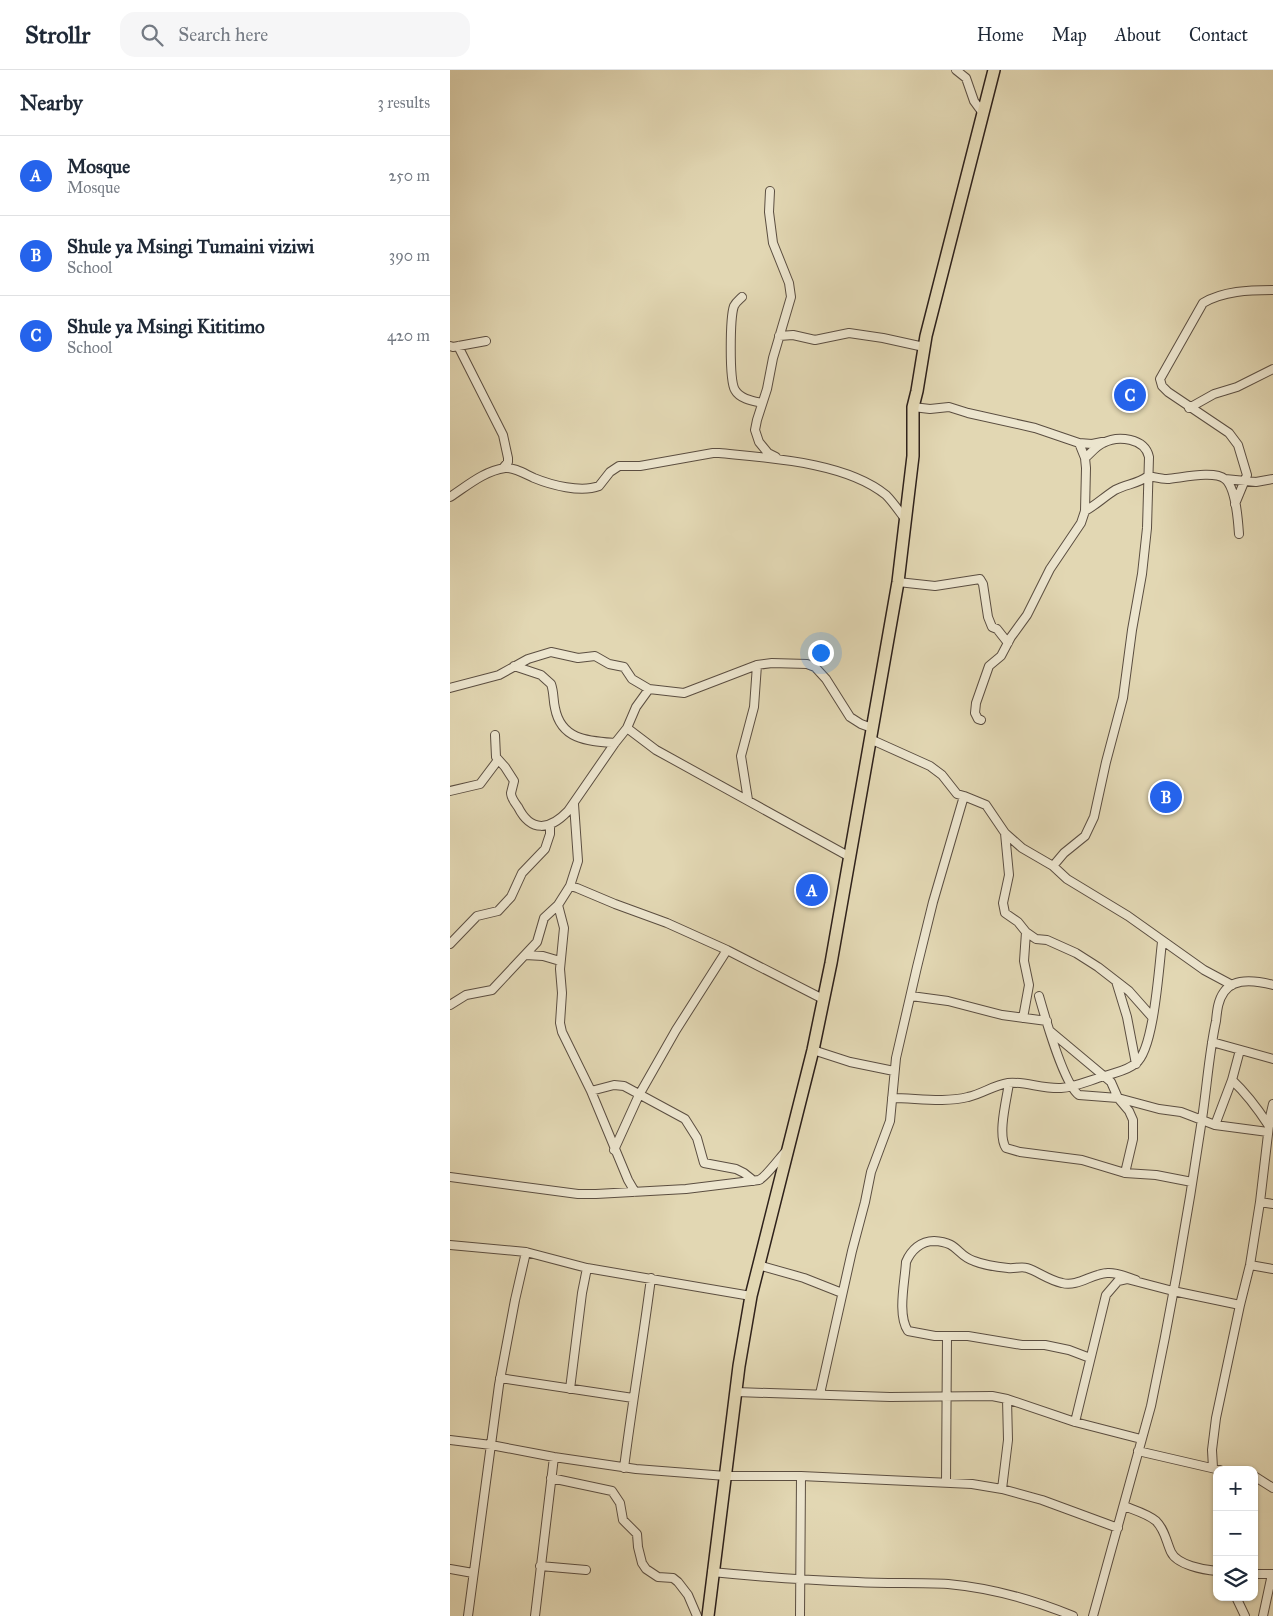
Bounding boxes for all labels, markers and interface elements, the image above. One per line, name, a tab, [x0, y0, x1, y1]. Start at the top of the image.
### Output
search box	[120, 12, 470, 57]
text: Strollr	[25, 20, 90, 50]
icon: search	[138, 21, 166, 49]
text: Search here	[178, 23, 268, 46]
text: Home	[977, 24, 1024, 46]
text: Map	[1052, 24, 1087, 46]
text: About	[1115, 24, 1161, 46]
text: Contact	[1189, 24, 1248, 46]
text: Nearby	[20, 90, 83, 116]
text: 3 results	[377, 93, 430, 112]
text: Mosque	[67, 155, 130, 178]
text: A	[31, 166, 41, 185]
text: 250 m	[389, 166, 430, 185]
text: Mosque	[67, 178, 120, 197]
text: Shule ya Msingi Tumaini viziwi	[67, 235, 314, 258]
text: B	[31, 246, 41, 265]
text: 390 m	[389, 246, 430, 265]
text: School	[67, 258, 112, 277]
text: Shule ya Msingi Kititimo	[67, 315, 265, 338]
text: C	[31, 326, 41, 345]
text: 420 m	[387, 326, 430, 345]
text: School	[67, 338, 112, 357]
pin: C	[1114, 376, 1146, 414]
your location	[808, 640, 834, 666]
pin: B	[1150, 778, 1182, 816]
pin: A	[796, 871, 828, 909]
map controls	[1213, 1466, 1258, 1601]
button: +	[1213, 1466, 1258, 1511]
button: −	[1213, 1511, 1258, 1556]
button: layers	[1213, 1556, 1258, 1601]

